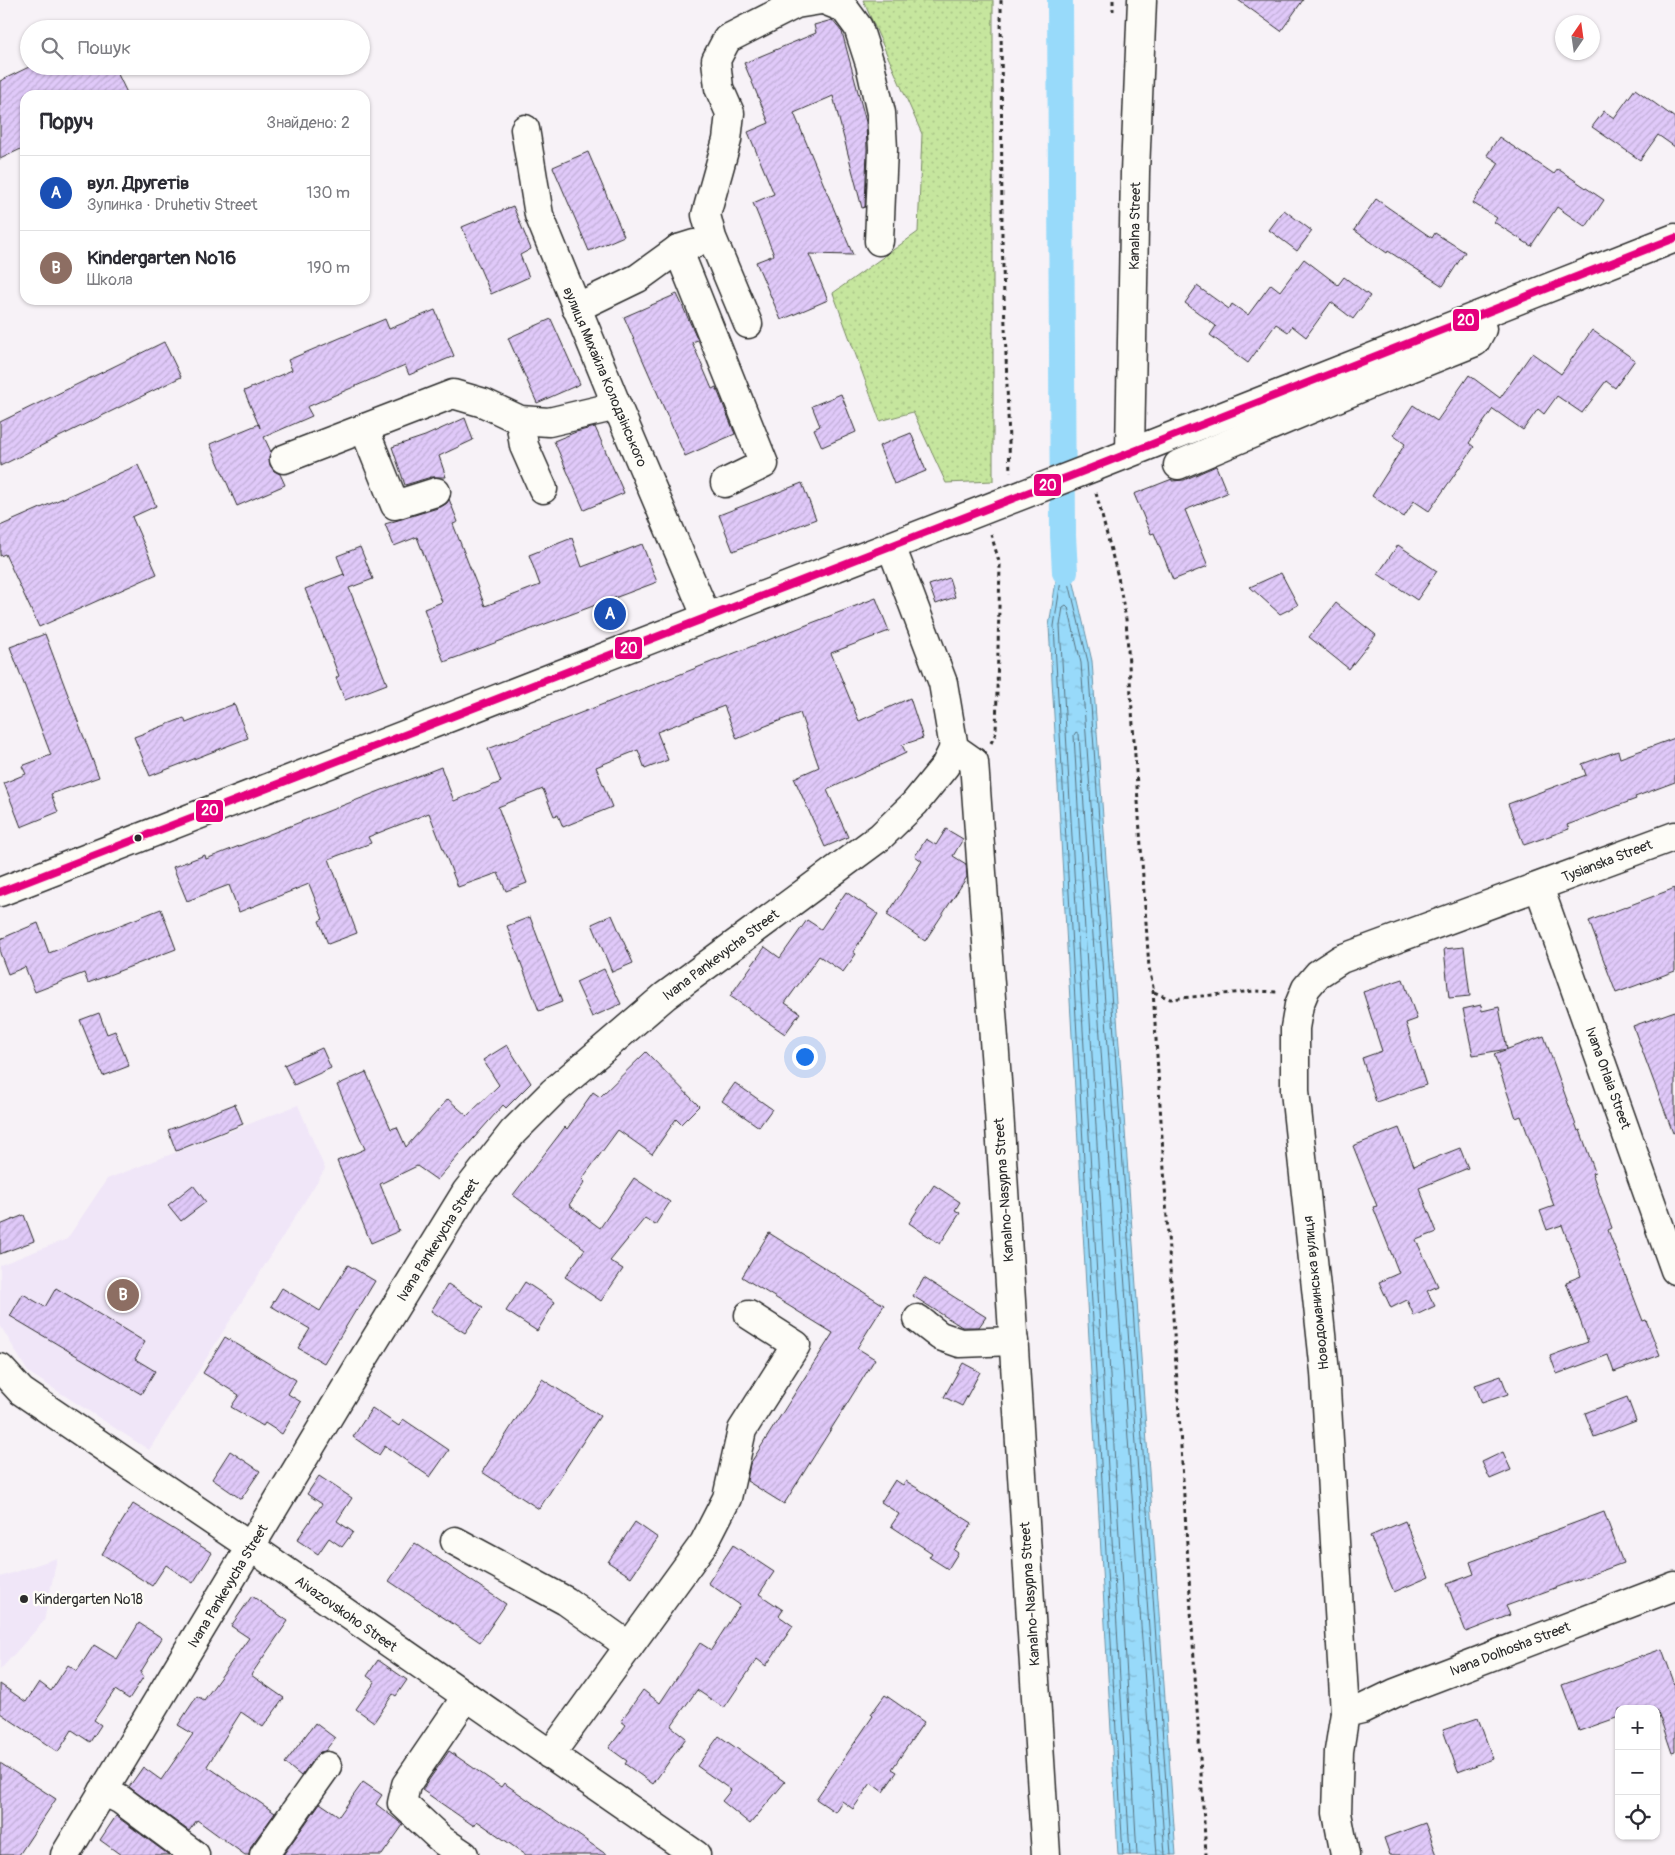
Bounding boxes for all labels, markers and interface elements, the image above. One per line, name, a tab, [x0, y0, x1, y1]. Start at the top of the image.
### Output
north arrow	[1555, 15, 1600, 60]
search box	[20, 20, 370, 75]
icon: search	[38, 34, 66, 62]
text: Пошук	[78, 36, 131, 60]
text: Поруч	[40, 109, 93, 136]
text: Знайдено: 2	[267, 113, 350, 133]
text: вул. Другетів	[87, 171, 189, 195]
street label: Kanalna Street	[1126, 182, 1144, 270]
text: A	[51, 183, 61, 203]
text: 130 m	[306, 183, 350, 203]
text: Зупинка · Druhetiv Street	[87, 195, 258, 215]
text: Kindergarten №16	[87, 246, 236, 270]
text: B	[51, 258, 61, 278]
text: 190 m	[307, 258, 350, 278]
text: Школа	[87, 270, 133, 290]
street label: вулиця Михайла Колодзінського	[559, 284, 651, 470]
line badge: 20	[1452, 308, 1480, 332]
text: 20	[1457, 312, 1475, 329]
line badge: 20	[1033, 473, 1062, 497]
text: 20	[1039, 477, 1057, 494]
pin: A	[594, 595, 626, 633]
line badge: 20	[614, 636, 643, 660]
text: 20	[620, 640, 638, 657]
line badge: 20	[195, 799, 224, 823]
text: 20	[201, 802, 219, 819]
unlabelled marker	[133, 833, 143, 843]
street label: Tysianska Street	[1559, 836, 1655, 886]
street label: Ivana Pankevycha Street	[659, 906, 783, 1004]
street label: Ivana Orlaia Street	[1582, 1025, 1634, 1132]
your location	[792, 1044, 818, 1070]
street label: Kanalno-Nasypna Street	[990, 1117, 1018, 1263]
street label: Ivana Pankevycha Street	[393, 1175, 483, 1304]
street label: Новодоманинська вулиця	[1299, 1215, 1333, 1371]
pin: B	[107, 1276, 139, 1314]
street label: Ivana Pankevycha Street	[184, 1521, 272, 1651]
street label: Kanalno-Nasypna Street	[1016, 1521, 1044, 1667]
street label: Aivazovskoho Street	[292, 1572, 401, 1656]
place label: Kindergarten №18	[34, 1591, 143, 1608]
marker: Kindergarten №18	[18, 1593, 30, 1605]
street label: Ivana Dolhosha Street	[1447, 1618, 1573, 1680]
map controls	[1615, 1705, 1660, 1840]
button: +	[1615, 1705, 1660, 1750]
button: −	[1615, 1750, 1660, 1795]
button: locate	[1615, 1795, 1660, 1840]

